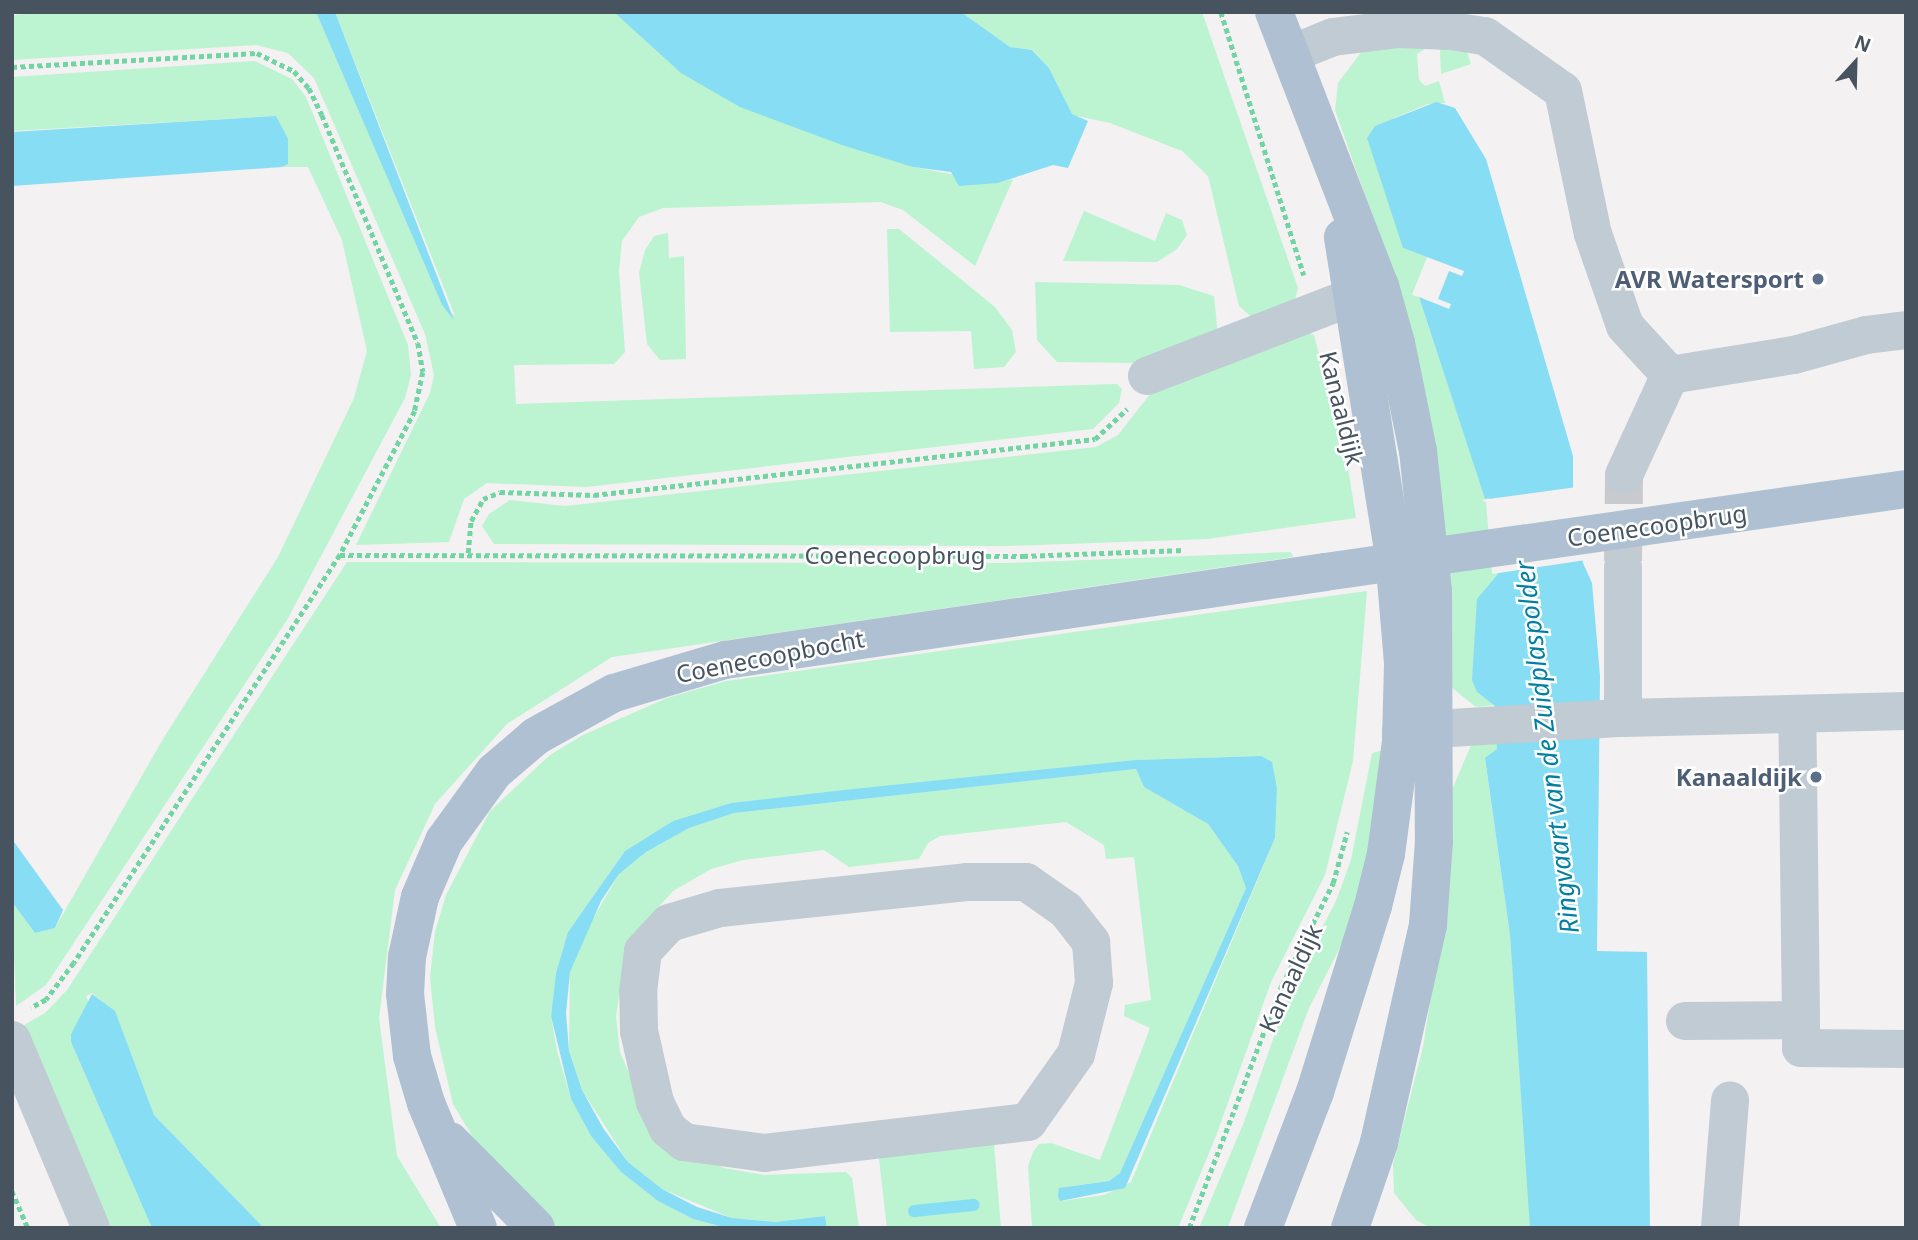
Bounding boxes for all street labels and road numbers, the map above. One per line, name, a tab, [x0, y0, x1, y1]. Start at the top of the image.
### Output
street label: Kanaaldijk	[1314, 348, 1370, 468]
street label: Coenecoopbrug	[1565, 498, 1749, 552]
street label: Coenecoopbrug	[804, 541, 986, 569]
street label: Coenecoopbocht	[673, 624, 867, 688]
street label: Kanaaldijk	[1252, 919, 1328, 1037]

